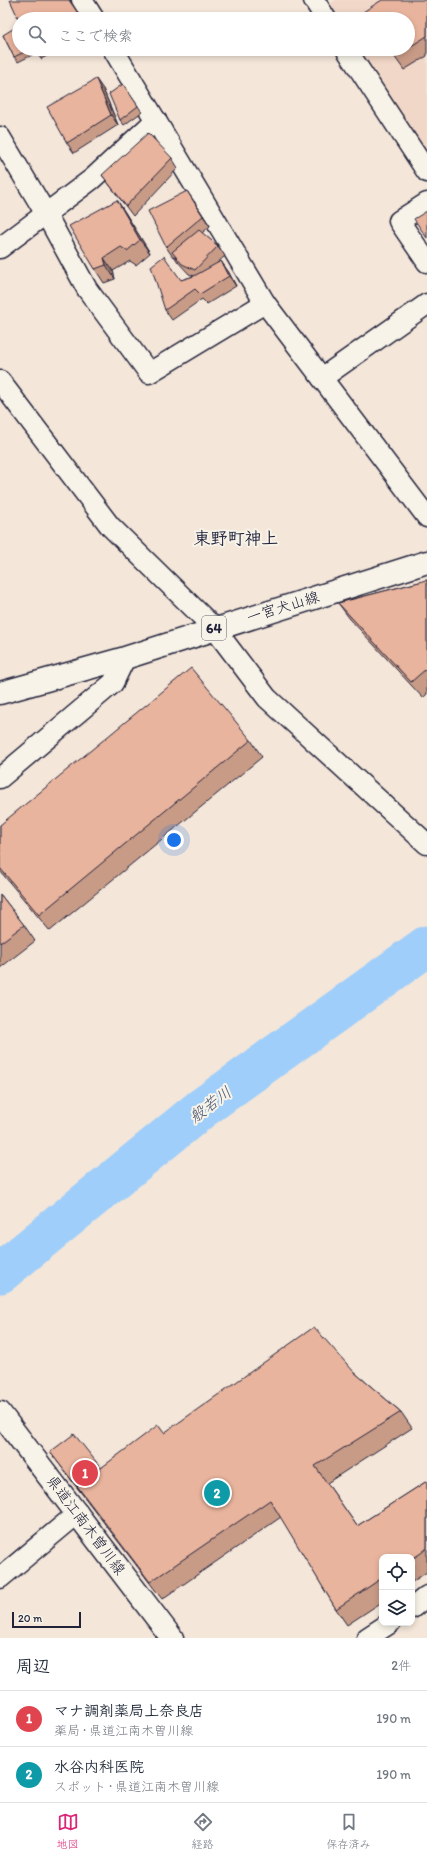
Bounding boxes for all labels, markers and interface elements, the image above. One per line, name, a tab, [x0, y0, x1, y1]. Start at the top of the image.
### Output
search box	[12, 12, 415, 56]
icon: search	[26, 23, 48, 45]
text: ここで検索	[58, 27, 133, 45]
district label: 東野町神上	[194, 528, 279, 548]
street label: 一宮犬山線	[244, 587, 322, 627]
road number: 64	[202, 616, 226, 640]
your location	[164, 830, 184, 850]
water label: 般若川	[185, 1082, 235, 1126]
pin: 1	[72, 1458, 98, 1488]
street label: 県道江南木曽川線	[43, 1472, 129, 1578]
pin: 2	[204, 1478, 230, 1508]
map controls	[379, 1554, 415, 1626]
button: locate	[379, 1554, 415, 1590]
button: layers	[379, 1590, 415, 1626]
scale bar	[12, 1610, 81, 1629]
text: 20 m	[18, 1612, 42, 1625]
text: 周辺	[16, 1656, 50, 1676]
text: 2件	[391, 1658, 411, 1673]
text: マナ調剤薬局上奈良店	[54, 1702, 204, 1720]
text: 1	[26, 1711, 32, 1726]
text: 190 m	[376, 1711, 411, 1726]
text: 薬局 · 県道江南木曽川線	[54, 1723, 193, 1738]
text: 水谷内科医院	[54, 1758, 144, 1776]
text: 2	[26, 1767, 32, 1782]
text: 190 m	[376, 1767, 411, 1782]
text: スポット · 県道江南木曽川線	[54, 1779, 219, 1794]
tab: 地図	[57, 1811, 79, 1851]
tab: 経路	[192, 1811, 214, 1851]
tab: 保存済み	[327, 1811, 371, 1851]

